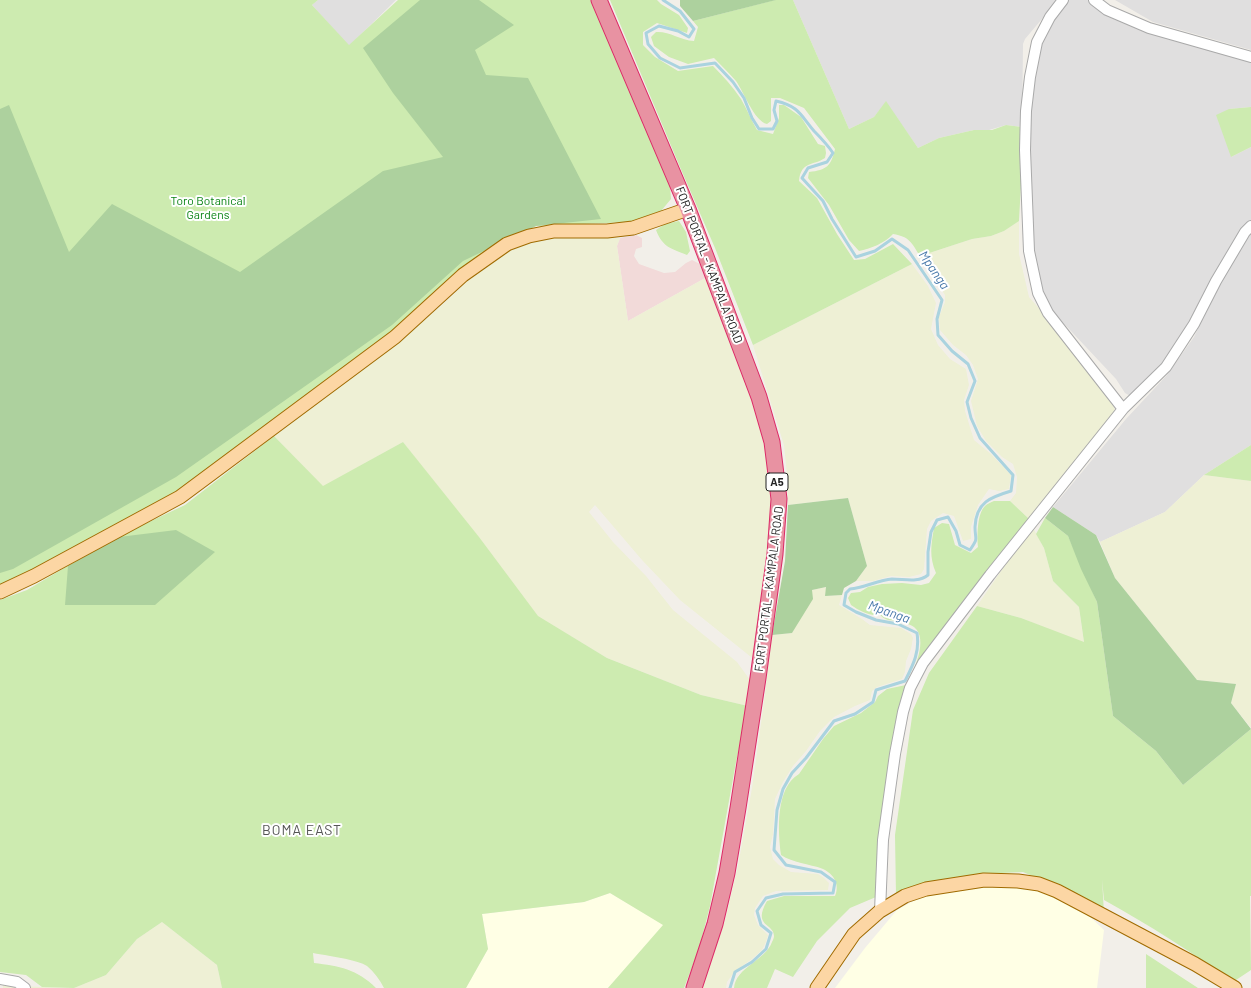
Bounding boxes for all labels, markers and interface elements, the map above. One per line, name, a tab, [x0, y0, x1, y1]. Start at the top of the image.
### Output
street label: FORT PORTAL - KAMPALA ROAD	[672, 185, 746, 345]
park label: Toro Botanical Gardens	[171, 194, 245, 222]
water label: Mpanga	[915, 248, 953, 292]
road number: A5	[766, 473, 788, 491]
street label: FORT PORTAL - KAMPALA ROAD	[752, 505, 786, 673]
water label: Mpanga	[866, 597, 912, 627]
district label: BOMA EAST	[262, 822, 342, 838]

